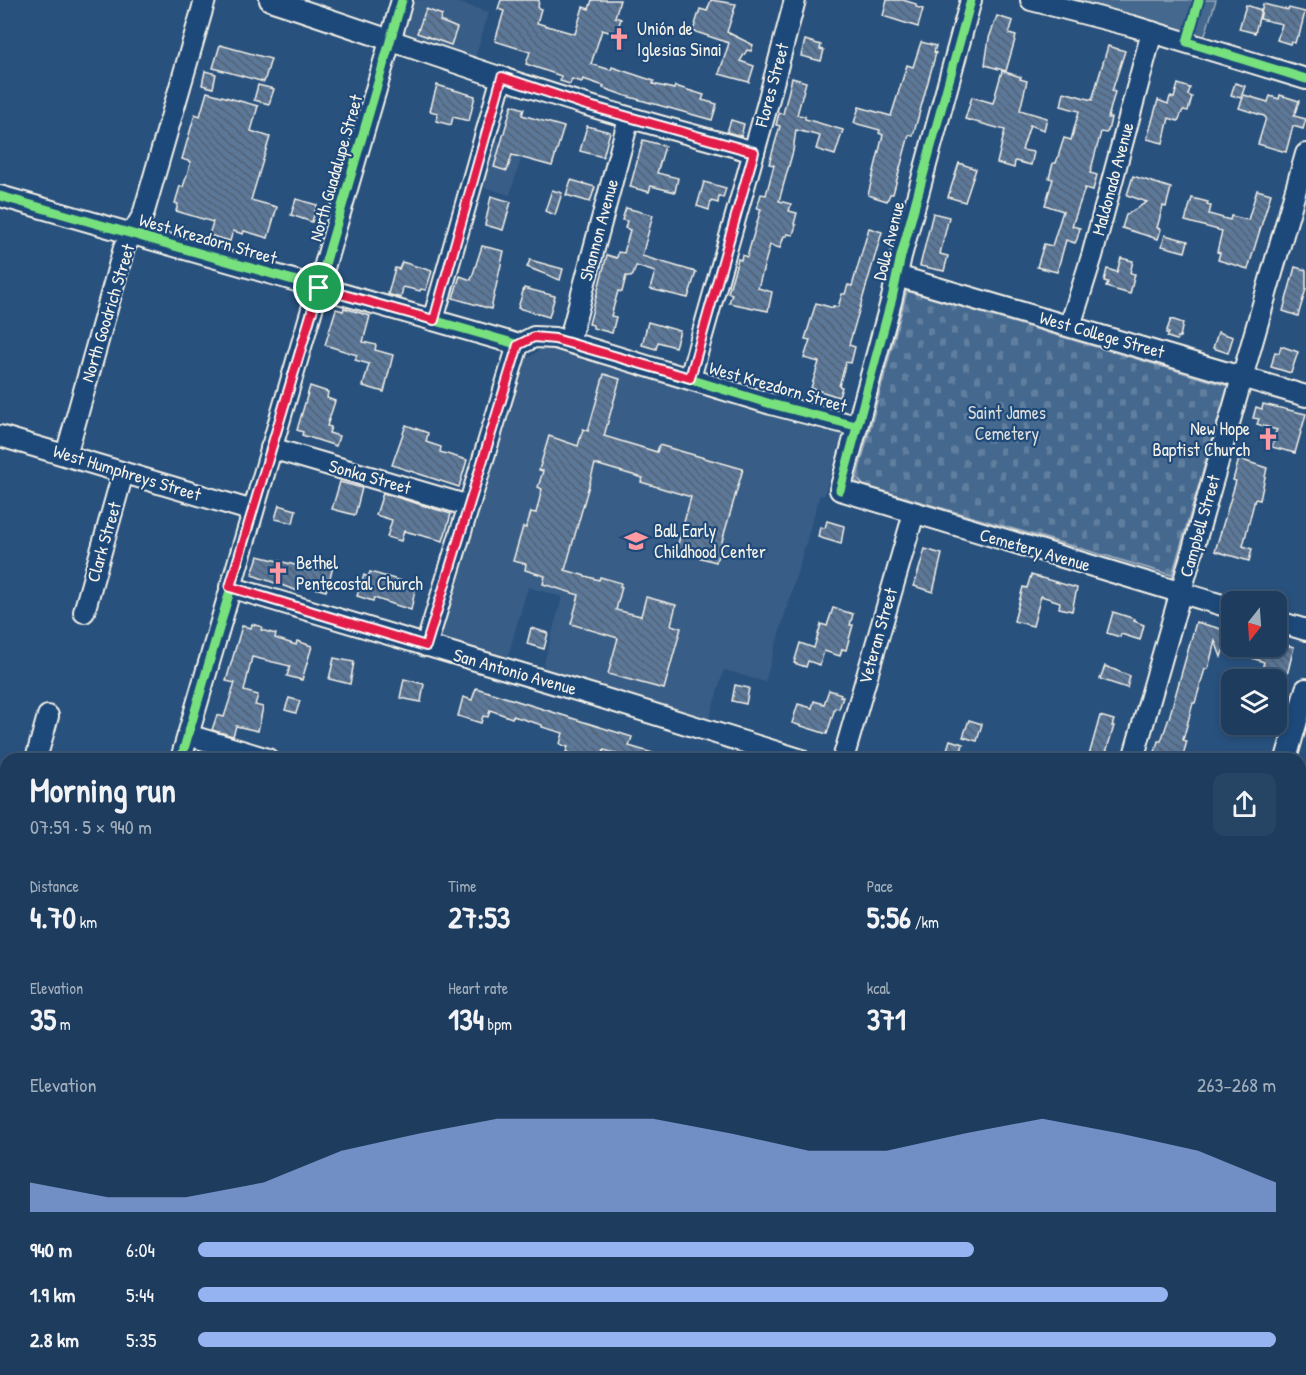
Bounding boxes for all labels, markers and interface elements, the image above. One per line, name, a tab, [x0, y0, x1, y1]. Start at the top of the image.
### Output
place label: Unión de Iglesias Sinai	[637, 16, 722, 62]
church icon: Unión de Iglesias Sinai	[606, 26, 632, 52]
street label: Flores Street	[748, 39, 795, 131]
street label: North Guadalupe Street	[303, 91, 369, 244]
street label: Maldonado Avenue	[1085, 120, 1140, 238]
street label: Shannon Avenue	[573, 176, 624, 283]
street label: Dolle Avenue	[867, 199, 910, 283]
street label: West Krezdorn Street	[136, 207, 281, 270]
street label: North Goodrich Street	[75, 240, 141, 385]
pin	[293, 262, 344, 313]
icon: arrive	[302, 271, 335, 304]
street label: West College Street	[1037, 305, 1168, 365]
street label: West Krezdorn Street	[706, 355, 851, 418]
park label: Saint James Cemetery	[968, 400, 1046, 446]
place label: New Hope Baptist Church	[1153, 416, 1250, 462]
church icon: New Hope Baptist Church	[1255, 426, 1281, 452]
street label: West Humphreys Street	[50, 438, 205, 507]
street label: Sonka Street	[326, 453, 415, 500]
street label: Campbell Street	[1173, 471, 1226, 580]
street label: Clark Street	[80, 498, 127, 585]
place label: Ball Early Childhood Center	[654, 518, 766, 564]
street label: Cemetery Avenue	[977, 522, 1093, 577]
school or university icon: Ball Early Childhood Center	[623, 528, 649, 554]
place label: Bethel Pentecostal Church	[296, 550, 423, 596]
church icon: Bethel Pentecostal Church	[265, 560, 291, 586]
street label: Veteran Street	[852, 584, 903, 687]
north arrow	[1221, 591, 1287, 657]
map controls	[1221, 591, 1287, 735]
street label: San Antonio Avenue	[451, 642, 580, 701]
button: layers	[1221, 669, 1287, 735]
text: Morning run	[30, 768, 176, 812]
button: share	[1213, 773, 1276, 836]
text: 07:59 · 5 × 940 m	[30, 813, 152, 840]
text: Distance	[30, 875, 79, 897]
text: Time	[448, 875, 477, 897]
text: Pace	[867, 875, 893, 897]
text: 4.70	[30, 897, 76, 937]
text: 27:53	[448, 897, 510, 937]
text: 5:56	[867, 897, 911, 937]
text: km	[76, 911, 97, 933]
text: /km	[911, 911, 939, 933]
text: Elevation	[30, 977, 83, 999]
text: Heart rate	[448, 977, 508, 999]
text: kcal	[867, 977, 890, 999]
text: 35	[30, 999, 56, 1039]
text: 134	[448, 999, 484, 1039]
text: 371	[867, 999, 906, 1039]
text: m	[56, 1013, 71, 1035]
text: bpm	[484, 1013, 512, 1035]
text: Elevation	[30, 1071, 96, 1098]
text: 263–268 m	[1197, 1071, 1276, 1098]
text: 940 m	[30, 1236, 72, 1263]
text: 6:04	[126, 1236, 155, 1263]
text: 1.9 km	[30, 1281, 75, 1308]
text: 5:44	[126, 1281, 154, 1308]
text: 2.8 km	[30, 1326, 79, 1353]
text: 5:35	[126, 1326, 157, 1353]

